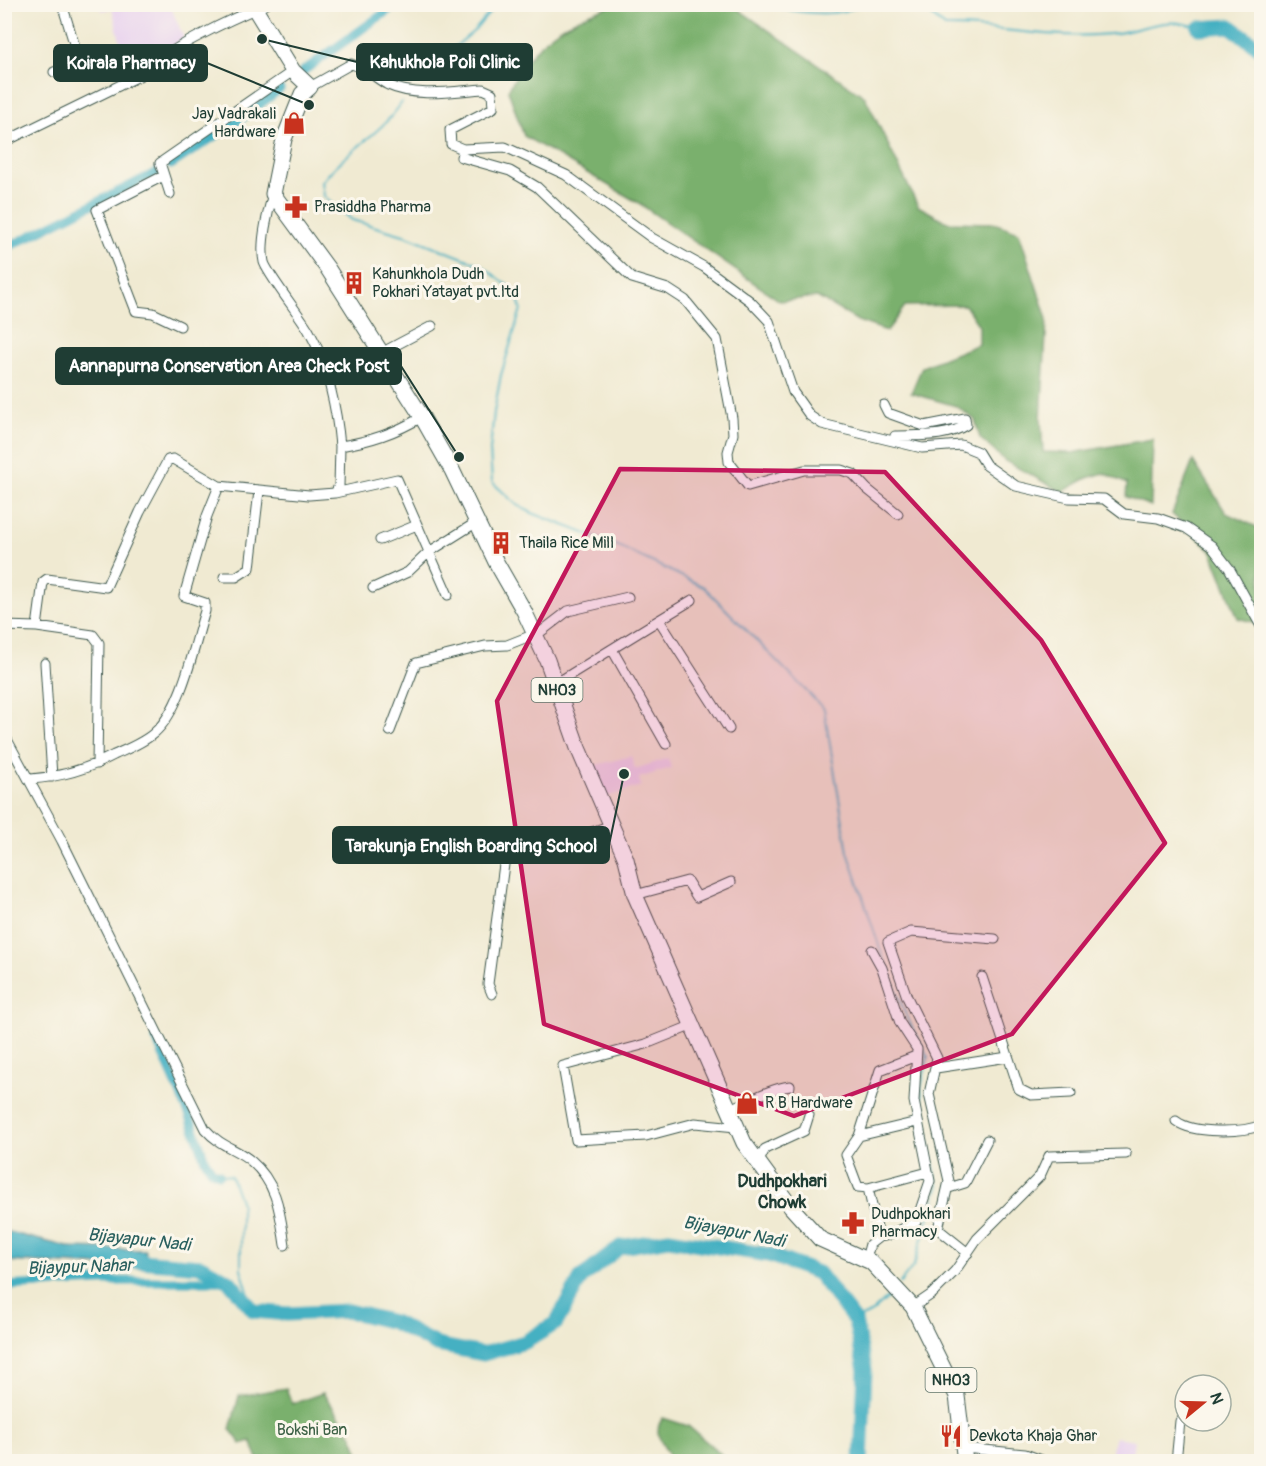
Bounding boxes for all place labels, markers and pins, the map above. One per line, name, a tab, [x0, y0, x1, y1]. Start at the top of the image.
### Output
callout: Kahukhola Poli Clinic	[357, 44, 532, 80]
callout: Koirala Pharmacy	[54, 45, 207, 81]
place label: Jay Vadrakali Hardware	[192, 104, 276, 142]
shop icon: Jay Vadrakali Hardware	[281, 110, 307, 136]
pharmacy icon: Prasiddha Pharma	[283, 194, 309, 220]
place label: Prasiddha Pharma	[314, 197, 431, 217]
place label: Kahunkhola Dudh Pokhari Yatayat pvt.ltd	[372, 264, 519, 302]
building icon: Kahunkhola Dudh Pokhari Yatayat pvt.ltd	[341, 270, 367, 296]
callout: Aannapurna Conservation Area Check Post	[56, 348, 401, 384]
building icon: Thaila Rice Mill	[488, 530, 514, 556]
place label: Thaila Rice Mill	[519, 533, 614, 553]
callout: Tarakunja English Boarding School	[333, 827, 609, 863]
shop icon: R B Hardware	[734, 1090, 760, 1116]
place label: R B Hardware	[765, 1093, 853, 1113]
place label: Dudhpokhari Pharmacy	[871, 1204, 951, 1242]
pharmacy icon: Dudhpokhari Pharmacy	[840, 1210, 866, 1236]
restaurant icon: Devkota Khaja Ghar	[938, 1423, 964, 1449]
place label: Devkota Khaja Ghar	[969, 1426, 1097, 1446]

